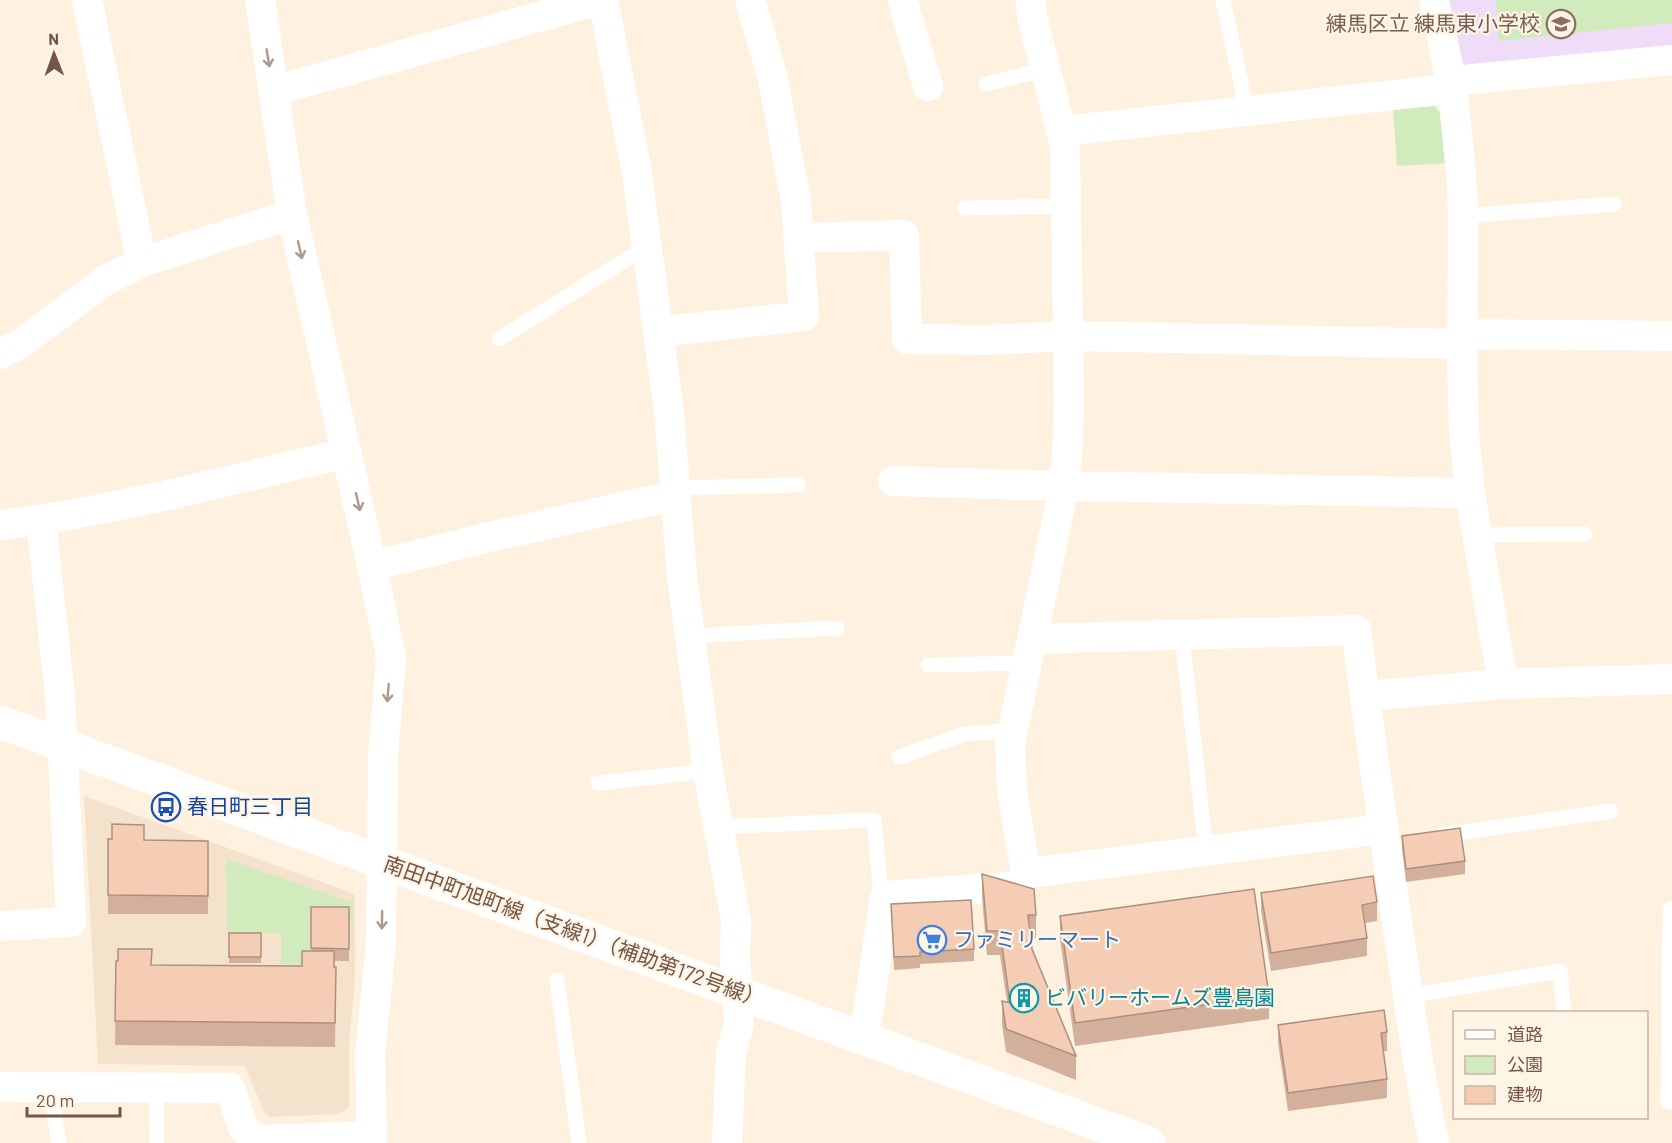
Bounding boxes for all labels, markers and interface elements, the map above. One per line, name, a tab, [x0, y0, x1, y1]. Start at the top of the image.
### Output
school or university icon: 練馬区立 練馬東小学校	[1545, 8, 1577, 40]
place label: 練馬区立 練馬東小学校	[1326, 10, 1540, 35]
north arrow	[24, 24, 84, 84]
text: N	[48, 29, 59, 48]
one-way arrow	[263, 47, 274, 67]
one-way arrow	[295, 240, 307, 259]
one-way arrow	[352, 492, 364, 511]
one-way arrow	[382, 683, 393, 702]
bus stop icon: 春日町三丁目	[150, 791, 182, 823]
place label: 春日町三丁目	[187, 793, 313, 818]
street label: 南田中町旭町線（支線1）（補助第172号線）	[381, 850, 768, 1011]
one-way arrow	[376, 909, 387, 929]
supermarket icon: ファミリーマート	[916, 924, 948, 956]
place label: ファミリーマート	[953, 926, 1121, 951]
building icon: ビバリーホームズ豊島園	[1008, 982, 1040, 1014]
place label: ビバリーホームズ豊島園	[1045, 984, 1275, 1009]
legend	[1453, 1011, 1648, 1119]
text: 道路	[1507, 1023, 1543, 1045]
text: 公園	[1507, 1053, 1543, 1075]
scale bar	[27, 1080, 120, 1118]
text: 建物	[1507, 1083, 1543, 1105]
text: 20 m	[36, 1089, 74, 1111]

